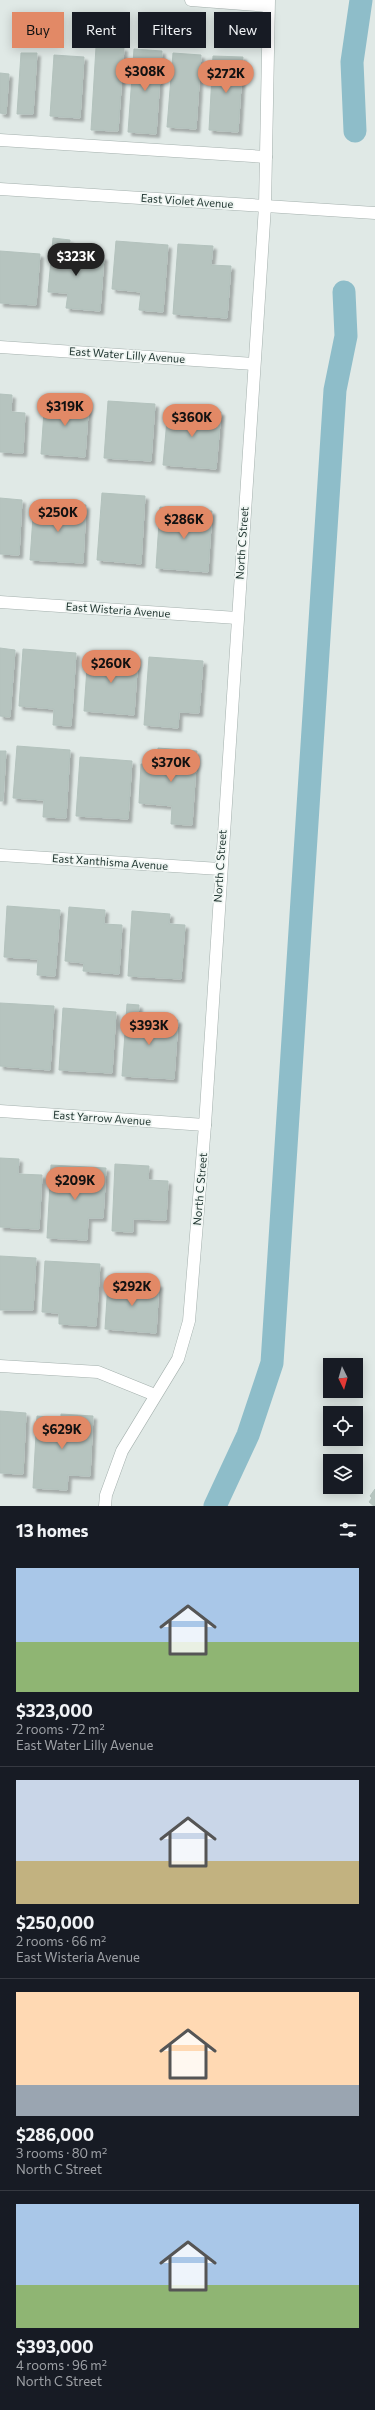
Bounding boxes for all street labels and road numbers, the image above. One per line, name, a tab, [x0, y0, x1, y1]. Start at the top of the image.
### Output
street label: East Violet Avenue	[140, 191, 234, 210]
street label: East Water Lilly Avenue	[69, 344, 186, 365]
street label: North C Street	[232, 506, 251, 580]
street label: East Wisteria Avenue	[65, 599, 171, 620]
street label: North C Street	[210, 829, 229, 903]
street label: East Xanthisma Avenue	[52, 851, 169, 872]
street label: East Yarrow Avenue	[53, 1108, 152, 1127]
street label: North C Street	[190, 1152, 209, 1226]

